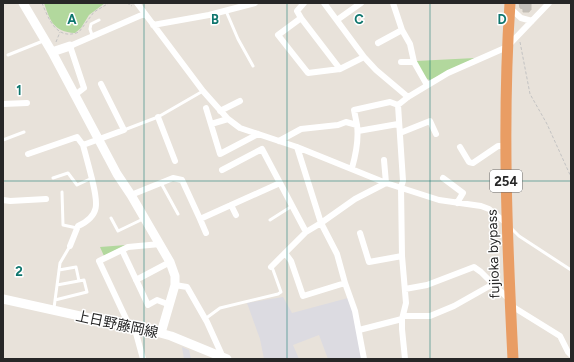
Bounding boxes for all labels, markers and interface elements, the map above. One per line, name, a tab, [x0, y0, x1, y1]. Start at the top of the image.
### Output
text: A	[67, 12, 77, 27]
text: B	[211, 12, 219, 27]
text: C	[354, 12, 364, 27]
text: D	[497, 12, 507, 27]
text: 1	[16, 83, 22, 98]
road number: 254	[490, 170, 522, 192]
street label: fujioka bypass	[483, 209, 504, 299]
text: 2	[15, 264, 23, 279]
street label: 上日野藤岡線	[74, 307, 160, 342]

